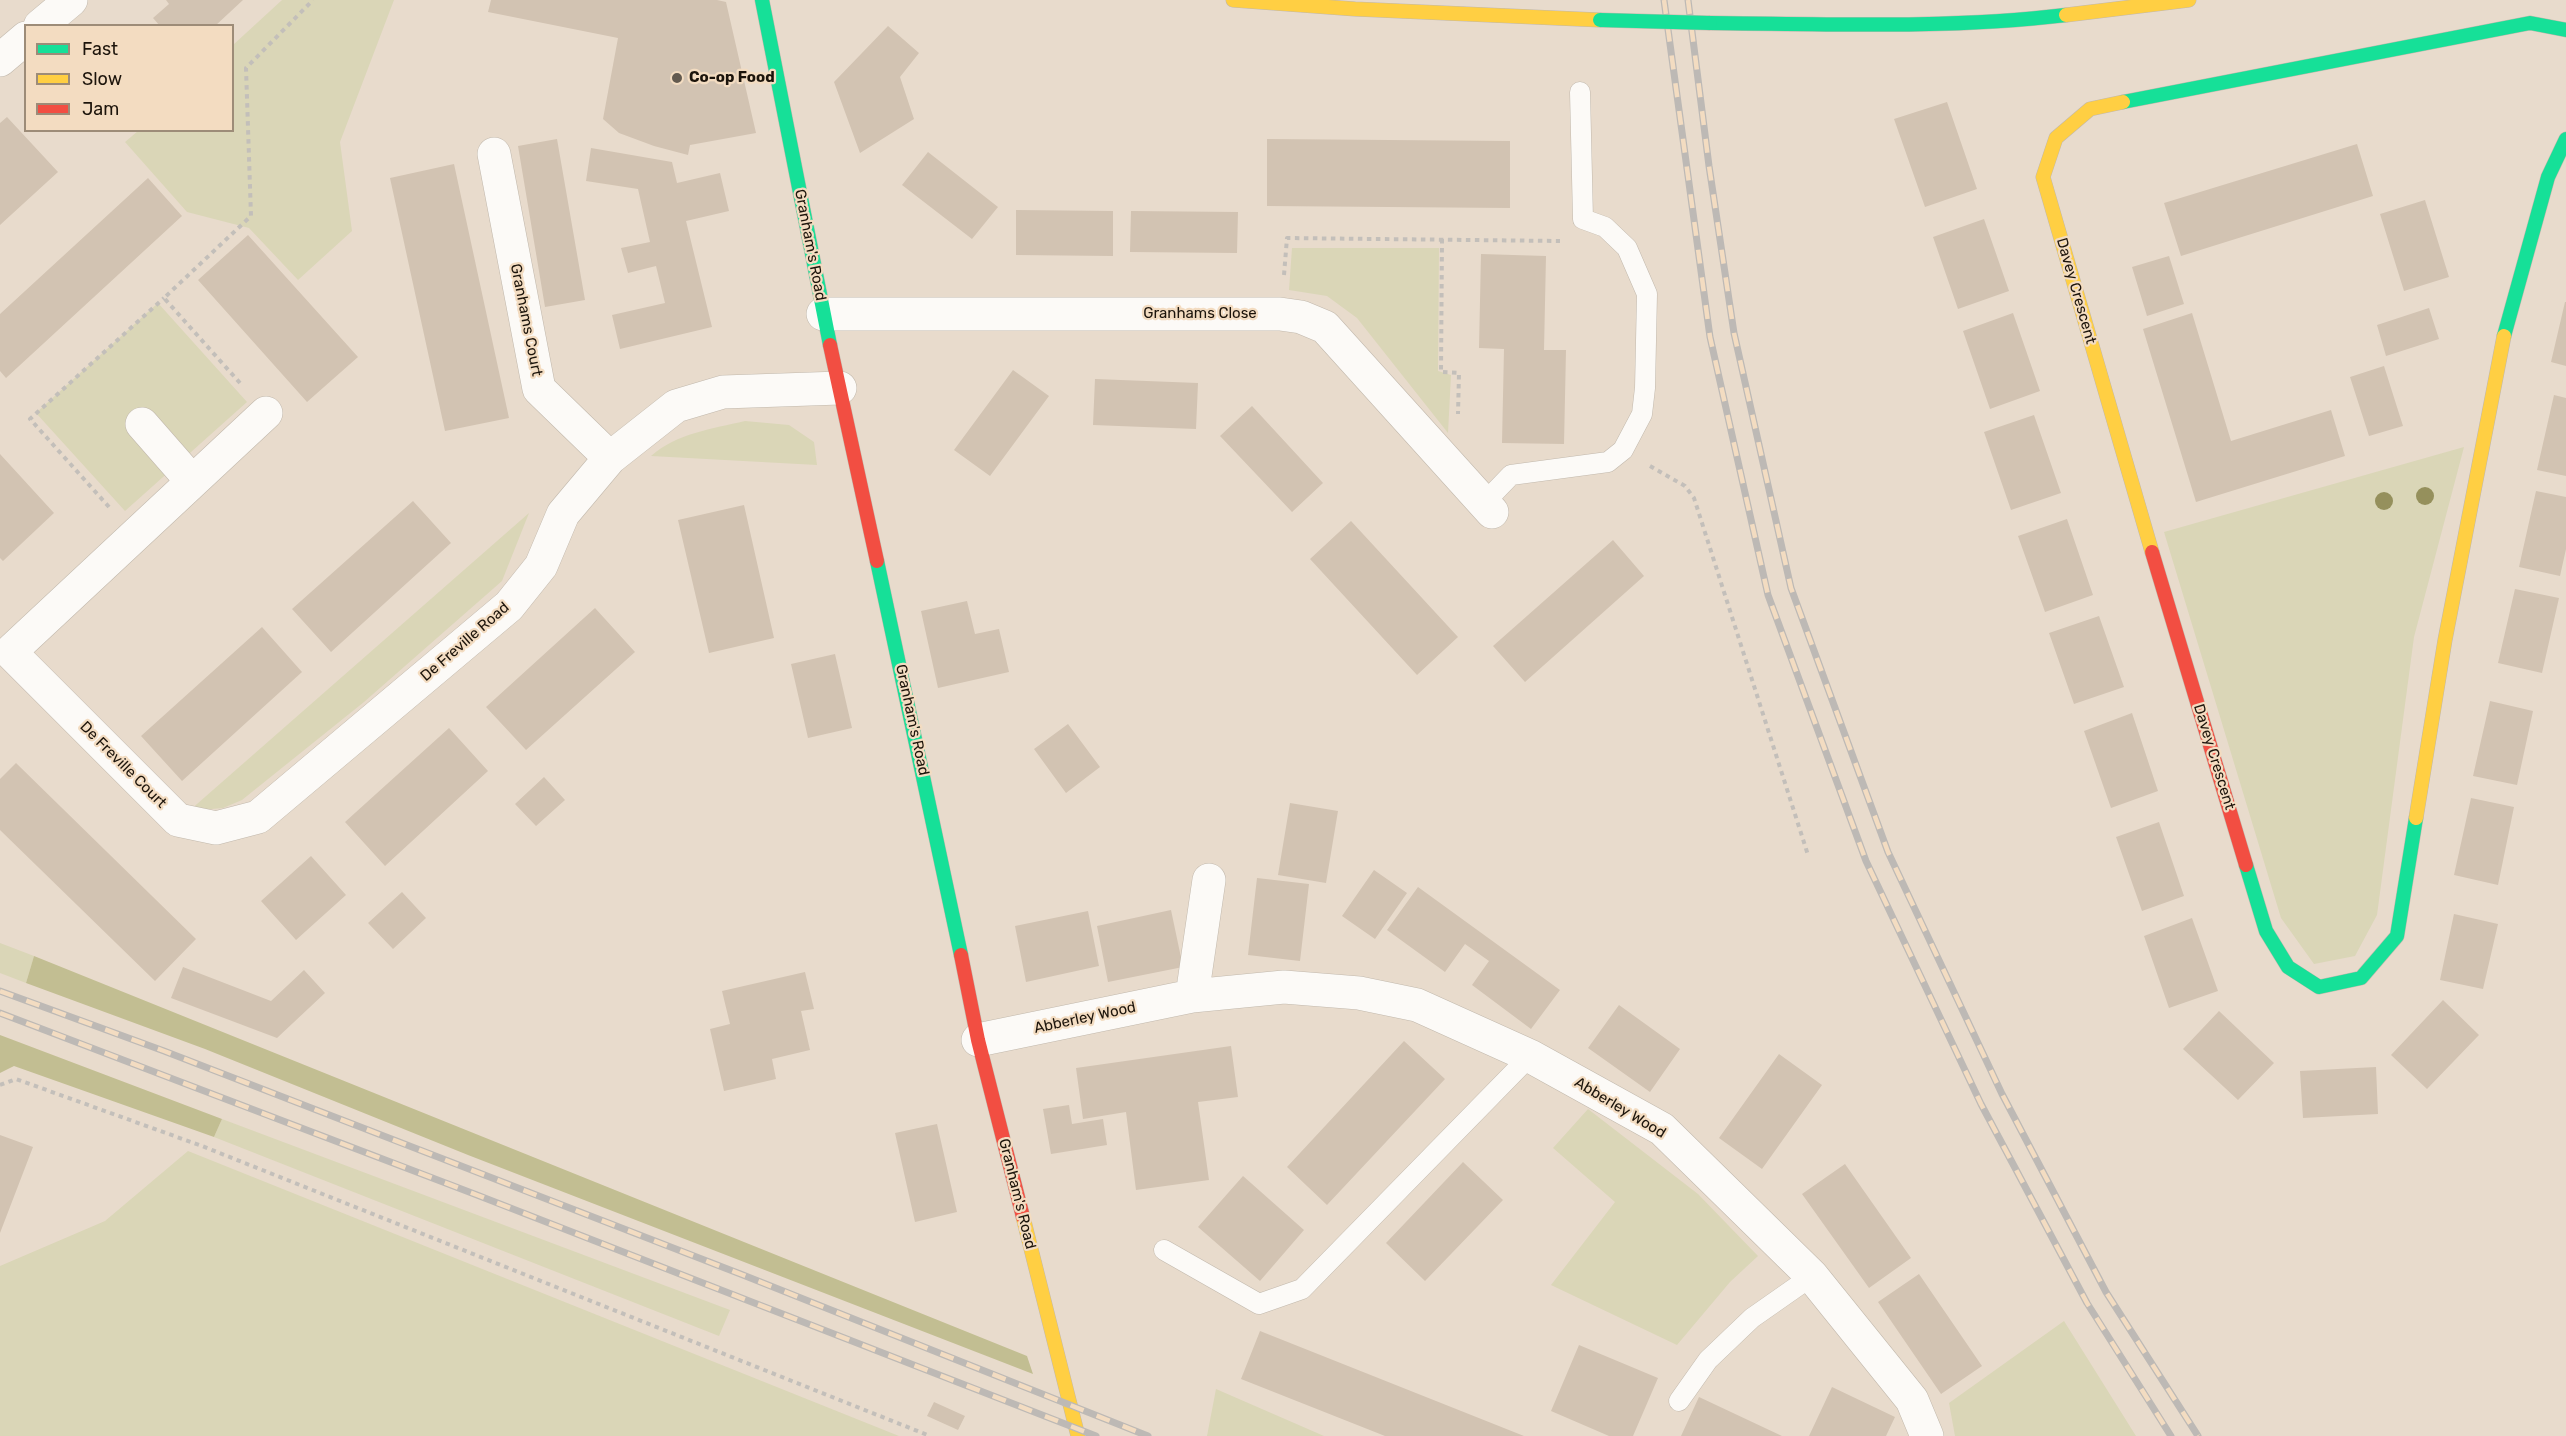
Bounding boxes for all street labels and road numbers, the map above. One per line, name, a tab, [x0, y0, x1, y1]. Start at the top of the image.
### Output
street label: Granham's Road	[790, 188, 830, 302]
street label: Davey Crescent	[2052, 236, 2100, 346]
street label: Granhams Court	[506, 262, 546, 378]
street label: Granhams Close	[1143, 305, 1257, 323]
street label: De Freville Road	[417, 599, 513, 685]
street label: Granham's Road	[891, 663, 933, 777]
street label: Davey Crescent	[2189, 702, 2239, 812]
street label: De Freville Court	[76, 718, 170, 812]
street label: Abberley Wood	[1032, 998, 1138, 1038]
street label: Abberley Wood	[1571, 1074, 1669, 1142]
street label: Granham's Road	[995, 1137, 1039, 1251]

